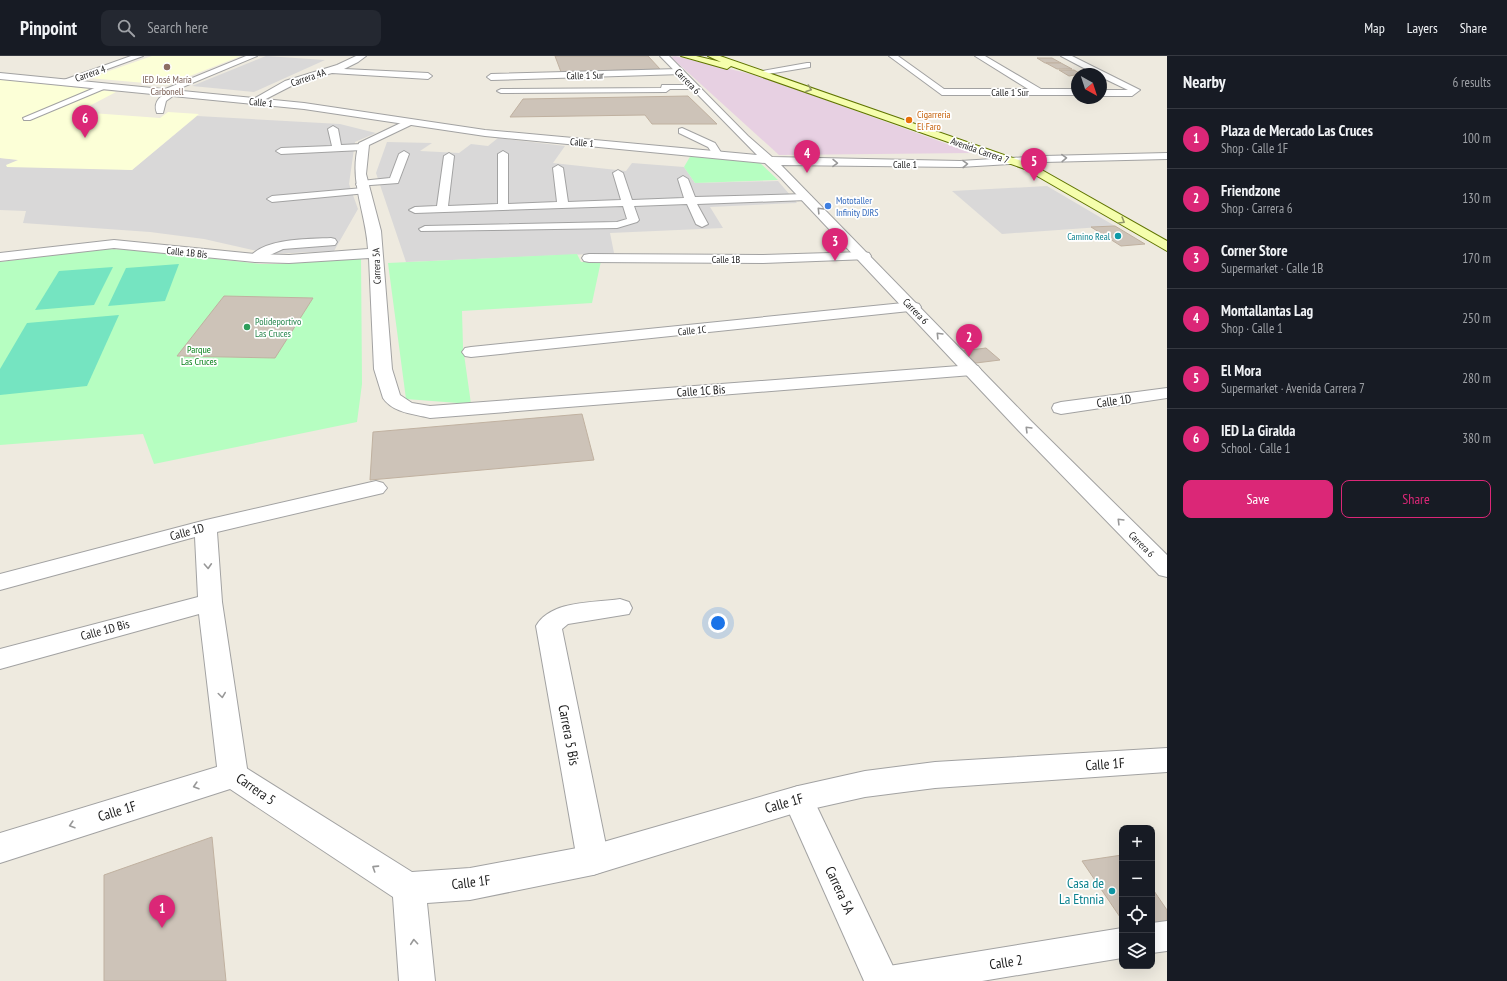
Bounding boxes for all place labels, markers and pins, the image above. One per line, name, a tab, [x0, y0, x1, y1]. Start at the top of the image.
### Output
marker: IED José María Carbonell	[162, 62, 172, 72]
place label: IED José María Carbonell	[142, 73, 192, 98]
pin: 6	[72, 105, 98, 138]
place label: Cigarreria El Faro	[917, 108, 951, 133]
marker: Cigarreria El Faro	[904, 115, 914, 125]
pin: 4	[794, 140, 820, 173]
pin: 5	[1021, 148, 1047, 181]
place label: Mototaller Infinity DJRS	[836, 194, 879, 219]
marker: Mototaller Infinity DJRS	[823, 201, 833, 211]
pin: 3	[822, 228, 848, 261]
place label: Camino Real	[1067, 230, 1111, 243]
marker: Camino Real	[1113, 231, 1123, 241]
place label: Polideportivo Las Cruces	[255, 315, 301, 340]
marker: Polideportivo Las Cruces	[242, 322, 252, 332]
pin: 2	[956, 324, 982, 357]
place label: Casa de La Etnnia	[1059, 874, 1104, 908]
marker: Casa de La Etnnia	[1107, 886, 1117, 896]
pin: 1	[149, 895, 175, 928]

